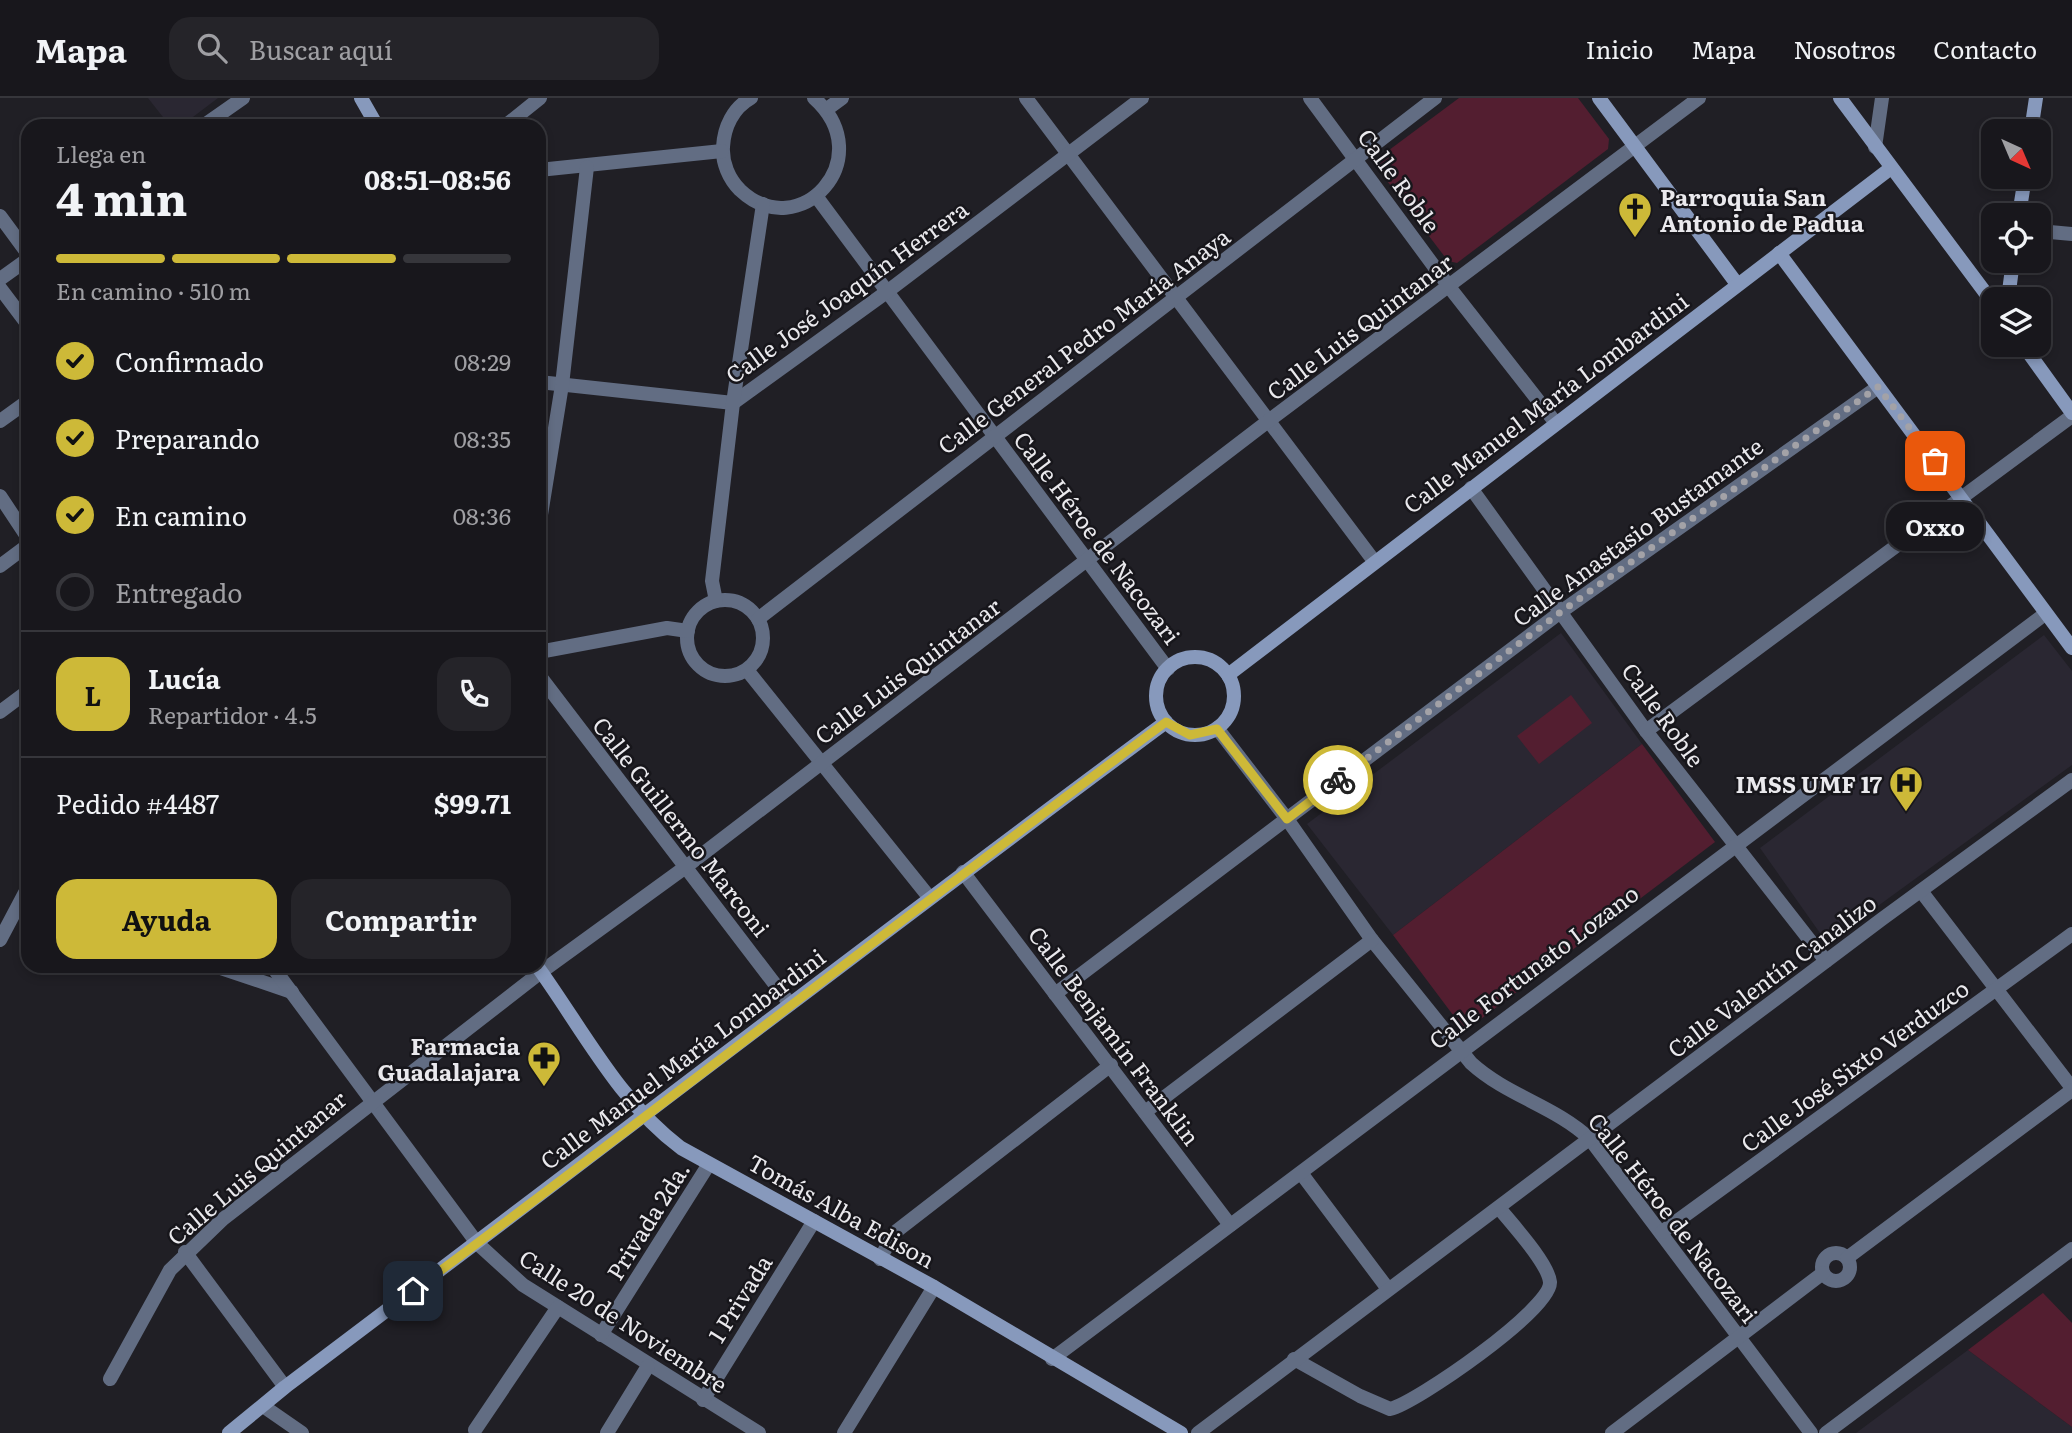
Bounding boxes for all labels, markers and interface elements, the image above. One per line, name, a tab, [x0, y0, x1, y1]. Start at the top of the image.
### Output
search box	[169, 17, 659, 80]
text: Mapa	[35, 24, 127, 73]
icon: search	[193, 29, 231, 67]
text: Buscar aquí	[249, 29, 393, 68]
text: Inicio	[1586, 31, 1653, 66]
text: Mapa	[1691, 31, 1755, 66]
text: Nosotros	[1793, 31, 1895, 66]
text: Contacto	[1933, 31, 2037, 66]
north arrow	[1981, 119, 2051, 189]
map controls	[1981, 119, 2051, 357]
street label: Calle Roble	[1350, 121, 1450, 239]
text: Llega en	[56, 136, 146, 170]
text: 08:51–08:56	[364, 159, 511, 198]
text: 4 min	[56, 162, 188, 230]
place label: Parroquia San Antonio de Padua	[1660, 179, 1865, 239]
church icon: Parroquia San Antonio de Padua	[1616, 190, 1654, 239]
street label: Calle José Joaquín Herrera	[718, 191, 975, 391]
button: locate	[1981, 203, 2051, 273]
street label: Calle General Pedro María Anaya	[930, 218, 1237, 461]
street label: Calle Luis Quintanar	[1259, 245, 1459, 407]
text: En camino · 510 m	[56, 273, 251, 307]
street label: Calle Manuel María Lombardini	[1395, 283, 1695, 521]
button: layers	[1981, 287, 2051, 357]
text: Confirmado	[115, 341, 264, 380]
icon: check	[56, 342, 94, 380]
text: 08:29	[454, 344, 511, 378]
text: Preparando	[115, 418, 260, 457]
icon: check	[56, 419, 94, 457]
text: 08:35	[454, 421, 511, 455]
street label: Calle Héroe de Nacozari	[1007, 423, 1190, 651]
street label: Calle Anastasio Bustamante	[1505, 428, 1769, 634]
pin	[1905, 431, 1965, 491]
icon: bag	[1916, 442, 1954, 480]
text: En camino	[115, 495, 247, 534]
icon: check	[56, 496, 94, 534]
text: 08:36	[453, 498, 511, 532]
callout: Oxxo	[1886, 503, 1984, 552]
text: Oxxo	[1905, 509, 1965, 543]
text: Entregado	[115, 572, 242, 611]
street label: Calle Luis Quintanar	[807, 589, 1007, 751]
street label: Calle Roble	[1614, 655, 1714, 773]
button: phone	[437, 657, 511, 731]
text: Lucía	[148, 658, 221, 697]
text: L	[85, 675, 101, 714]
text: Repartidor · 4.5	[148, 697, 317, 731]
street label: Calle Guillermo Marconi	[585, 709, 779, 943]
courier	[1303, 745, 1373, 815]
icon: bike	[1319, 761, 1357, 799]
hospital icon: IMSS UMF 17	[1887, 764, 1925, 813]
place label: IMSS UMF 17	[1736, 766, 1882, 800]
text: Pedido #4487	[56, 783, 219, 822]
text: $99.71	[434, 783, 511, 822]
street label: Calle Fortunato Lozano	[1421, 876, 1645, 1056]
button: Ayuda	[56, 879, 277, 959]
button: Compartir	[291, 879, 511, 959]
street label: Calle Valentín Canalizo	[1659, 885, 1883, 1065]
street label: Calle Benjamín Franklin	[1021, 918, 1209, 1152]
street label: Calle Manuel María Lombardini	[532, 939, 832, 1177]
street label: Calle José Sixto Verduzco	[1733, 970, 1975, 1160]
place label: Farmacia Guadalajara	[378, 1028, 521, 1088]
pharmacy icon: Farmacia Guadalajara	[525, 1039, 563, 1088]
street label: Calle Luis Quintanar	[159, 1082, 353, 1252]
street label: Calle Héroe de Nacozari	[1581, 1105, 1767, 1330]
street label: Tomás Alba Edison	[742, 1144, 942, 1276]
street label: Privada 2da.	[597, 1154, 697, 1286]
street label: Calle 20 de Noviembre	[513, 1240, 735, 1400]
street label: 1 Privada	[699, 1247, 780, 1348]
pin	[383, 1261, 443, 1321]
icon: home	[394, 1272, 432, 1310]

